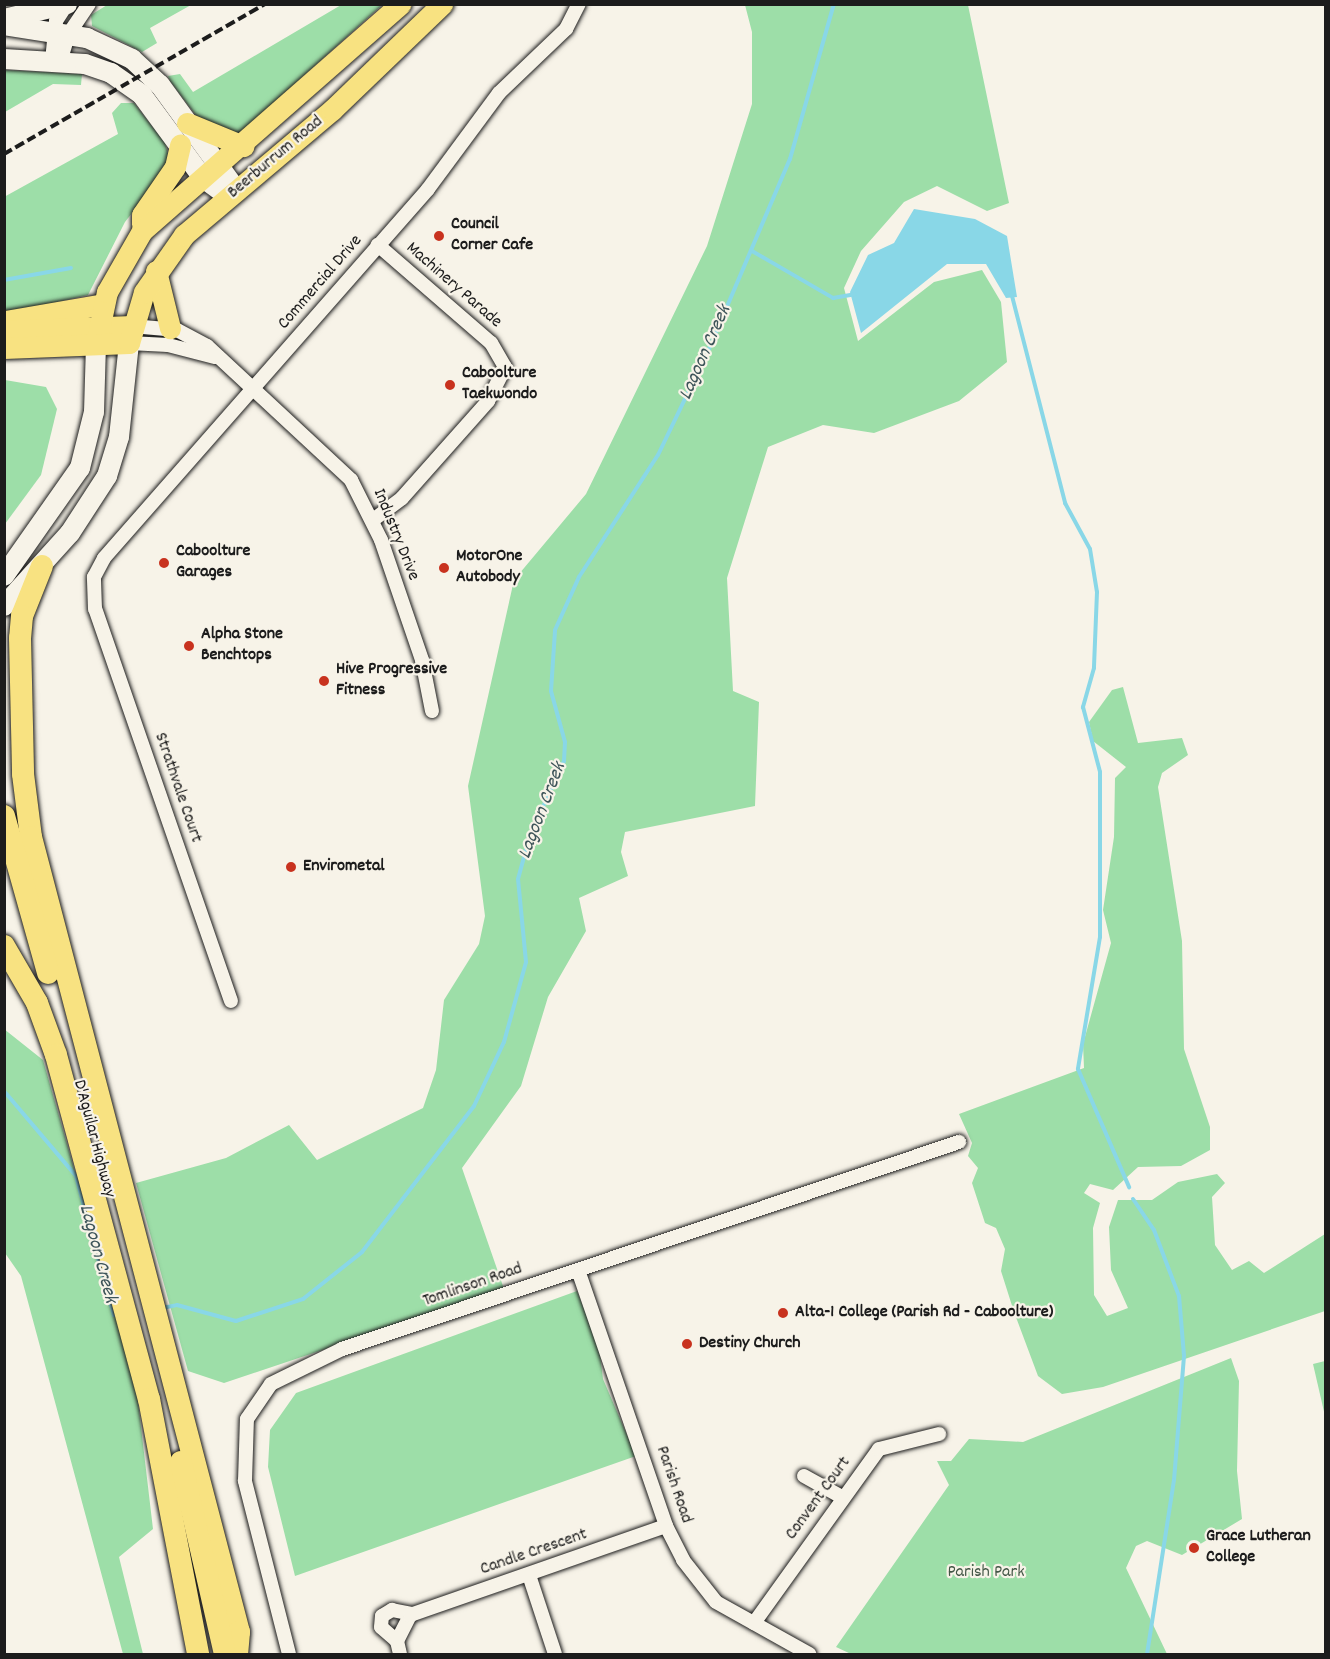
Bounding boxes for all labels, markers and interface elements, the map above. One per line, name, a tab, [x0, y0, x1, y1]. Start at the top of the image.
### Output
street label: Beerburrum Road	[224, 112, 328, 204]
place label: Council Corner Cafe	[451, 215, 533, 258]
marker: Council Corner Cafe	[432, 229, 446, 243]
street label: Commercial Drive	[274, 231, 368, 335]
street label: Machinery Parade	[401, 238, 505, 334]
water label: Lagoon Creek	[674, 302, 738, 404]
place label: Caboolture Taekwondo	[462, 364, 537, 406]
marker: Caboolture Taekwondo	[443, 378, 457, 392]
street label: Industry Drive	[367, 486, 423, 584]
place label: Caboolture Garages	[176, 542, 250, 584]
place label: MotorOne Autobody	[456, 547, 522, 590]
marker: Caboolture Garages	[157, 556, 171, 570]
marker: MotorOne Autobody	[437, 561, 451, 575]
place label: Alpha Stone Benchtops	[201, 625, 283, 668]
marker: Alpha Stone Benchtops	[182, 639, 196, 653]
place label: Hive Progressive Fitness	[336, 660, 447, 702]
marker: Hive Progressive Fitness	[317, 674, 331, 688]
street label: Strathvale Court	[148, 730, 206, 846]
water label: Lagoon Creek	[514, 760, 572, 862]
place label: Envirometal	[303, 856, 385, 878]
marker: Envirometal	[284, 860, 298, 874]
street label: D'Aguilar Highway	[67, 1078, 119, 1200]
water label: Lagoon Creek	[72, 1202, 122, 1306]
street label: Tomlinson Road	[421, 1259, 525, 1313]
place label: Alta-1 College (Parish Rd - Caboolture)	[795, 1302, 1053, 1324]
marker: Alta-1 College (Parish Rd - Caboolture)	[776, 1306, 790, 1320]
place label: Destiny Church	[699, 1333, 801, 1355]
marker: Destiny Church	[680, 1337, 694, 1351]
street label: Parish Road	[650, 1444, 696, 1526]
street label: Convent Court	[782, 1453, 856, 1545]
street label: Candle Crescent	[478, 1525, 590, 1581]
place label: Grace Lutheran College	[1206, 1527, 1311, 1570]
marker: Grace Lutheran College	[1187, 1541, 1201, 1555]
park label: Parish Park	[947, 1562, 1025, 1584]

